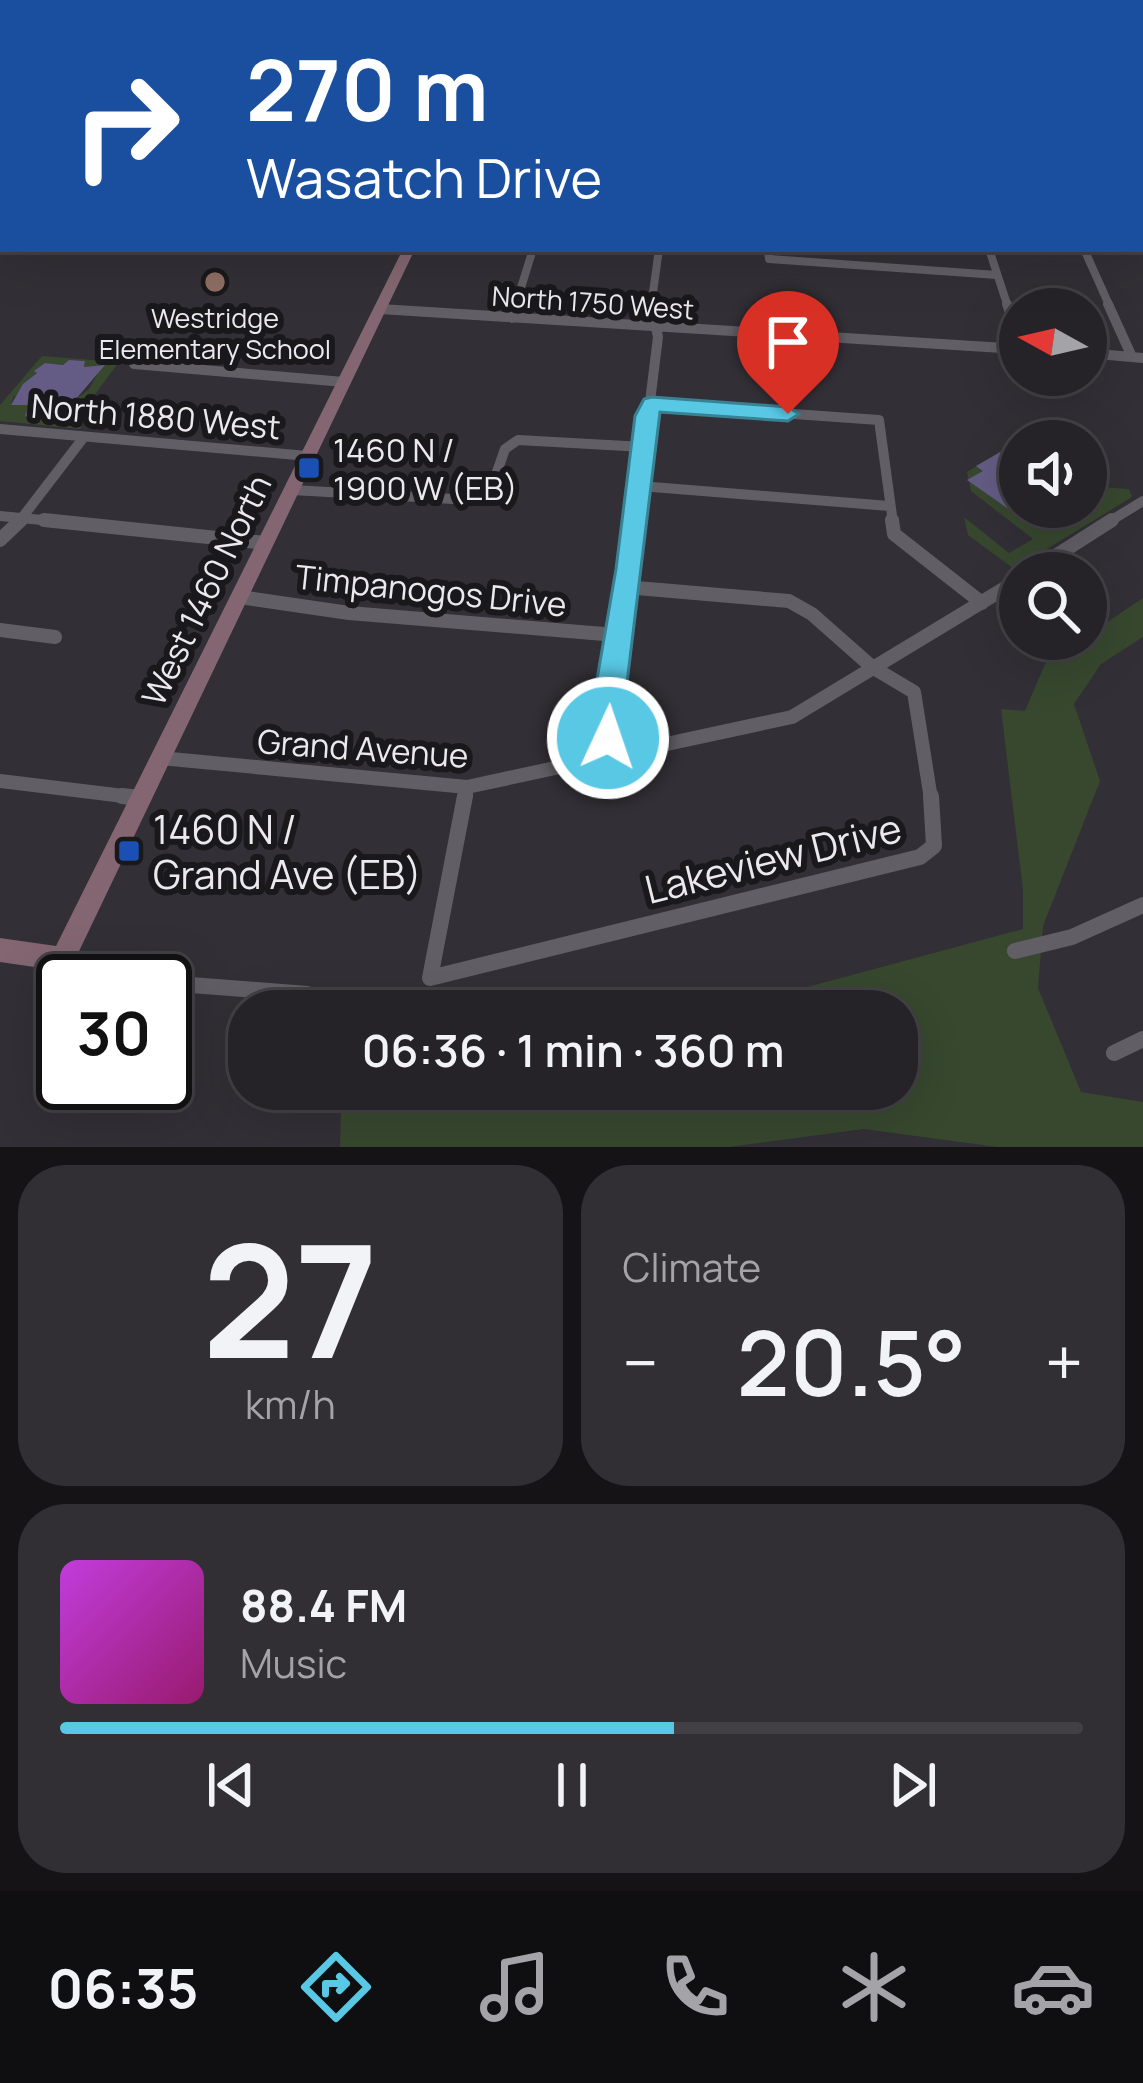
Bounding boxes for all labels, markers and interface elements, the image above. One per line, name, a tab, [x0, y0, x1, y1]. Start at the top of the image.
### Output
text: 270 m	[246, 31, 488, 146]
icon: right	[48, 48, 204, 204]
text: Wasatch Drive	[246, 140, 602, 214]
marker: Westridge Elementary School	[202, 269, 228, 295]
street label: North 1750 West	[491, 276, 695, 328]
north arrow	[999, 288, 1107, 396]
map controls	[999, 288, 1107, 660]
pin	[737, 291, 839, 414]
place label: Westridge Elementary School	[99, 299, 331, 367]
icon: arrive	[755, 309, 821, 375]
street label: North 1880 West	[29, 383, 283, 449]
button: sound	[999, 420, 1107, 528]
place label: 1460 N / 1900 W (EB)	[333, 427, 518, 510]
marker: 1460 N / 1900 W (EB)	[296, 455, 322, 481]
street label: West 1460 North	[131, 467, 281, 713]
button: search	[999, 552, 1107, 660]
street label: Timpanogos Drive	[293, 553, 569, 627]
position arrow	[545, 675, 671, 801]
street label: Grand Avenue	[256, 718, 470, 778]
street label: Lakeview Drive	[639, 800, 907, 916]
place label: 1460 N / Grand Ave (EB)	[153, 802, 422, 901]
marker: 1460 N / Grand Ave (EB)	[116, 838, 142, 864]
speed limit sign: 30	[36, 954, 192, 1110]
text: 06:36 · 1 min · 360 m	[362, 1019, 784, 1081]
text: 27	[202, 1192, 378, 1405]
text: Climate	[623, 1240, 761, 1294]
text: 20.5°	[737, 1300, 966, 1423]
text: −	[623, 1317, 658, 1407]
text: +	[1045, 1317, 1083, 1407]
text: km/h	[245, 1377, 336, 1431]
text: 88.4 FM	[240, 1574, 407, 1636]
text: Music	[240, 1636, 347, 1690]
icon: previous	[198, 1752, 264, 1818]
icon: pause	[539, 1752, 605, 1818]
icon: next	[880, 1752, 946, 1818]
icon: directions	[294, 1945, 378, 2029]
icon: music	[473, 1945, 557, 2029]
icon: phone	[653, 1945, 737, 2029]
icon: climate	[832, 1945, 916, 2029]
icon: car	[1011, 1945, 1095, 2029]
text: 06:35	[48, 1950, 198, 2024]

